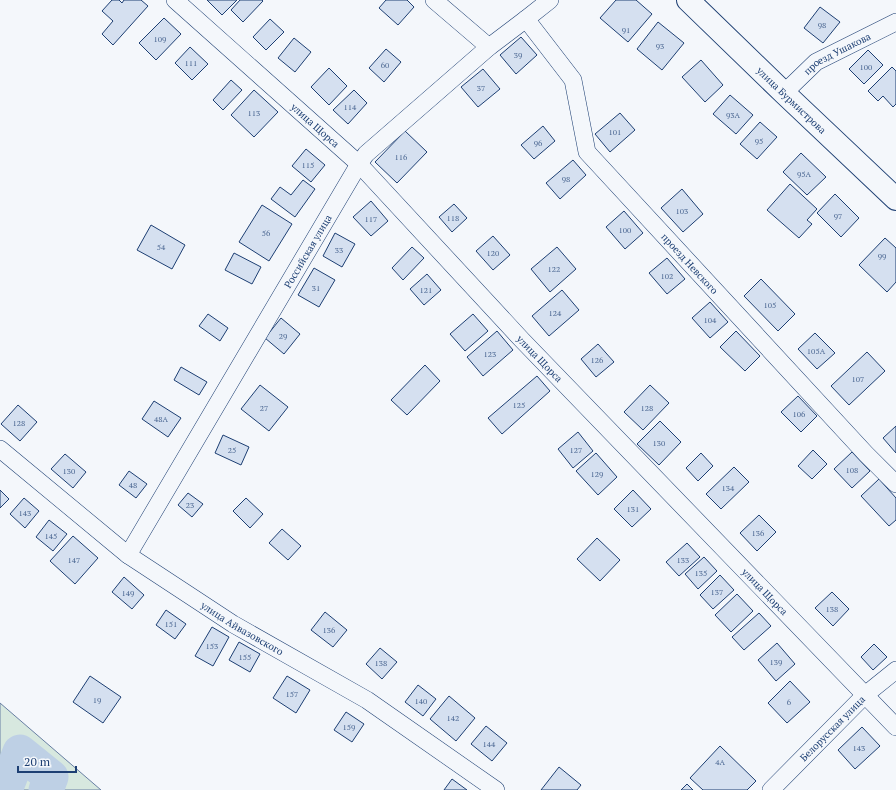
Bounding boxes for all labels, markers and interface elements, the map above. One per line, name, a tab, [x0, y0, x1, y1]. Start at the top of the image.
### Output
house number: 98	[818, 20, 826, 30]
house number: 91	[622, 25, 630, 35]
street label: проезд Ушакова	[801, 30, 873, 78]
house number: 109	[154, 34, 166, 44]
house number: 93	[656, 41, 664, 51]
house number: 39	[514, 50, 522, 60]
house number: 111	[185, 58, 197, 68]
house number: 60	[381, 60, 389, 70]
house number: 100	[860, 62, 872, 72]
street label: улица Бурмистрова	[753, 63, 829, 137]
house number: 37	[477, 83, 485, 93]
street label: улица Щорса	[287, 100, 342, 150]
house number: 114	[344, 102, 357, 112]
house number: 113	[248, 108, 260, 118]
house number: 93А	[726, 110, 741, 120]
house number: 101	[609, 127, 621, 137]
house number: 95	[755, 136, 763, 146]
house number: 96	[534, 138, 543, 148]
house number: 116	[395, 152, 408, 162]
house number: 115	[302, 160, 314, 170]
house number: 95А	[797, 169, 812, 179]
house number: 98	[562, 174, 570, 184]
house number: 103	[676, 206, 688, 216]
house number: 97	[834, 211, 842, 221]
street label: Российская улица	[281, 212, 335, 290]
house number: 118	[447, 213, 459, 223]
house number: 117	[365, 214, 377, 224]
house number: 100	[619, 225, 631, 235]
house number: 56	[262, 228, 271, 238]
street label: проезд Невского	[658, 231, 721, 297]
house number: 54	[157, 242, 166, 252]
house number: 33	[335, 245, 343, 255]
house number: 120	[487, 248, 499, 258]
house number: 99	[878, 251, 886, 261]
house number: 122	[548, 264, 560, 274]
house number: 102	[661, 271, 673, 281]
house number: 31	[312, 283, 320, 293]
house number: 121	[420, 285, 432, 295]
house number: 105	[764, 300, 776, 310]
house number: 124	[549, 308, 562, 318]
house number: 104	[704, 315, 717, 325]
house number: 29	[279, 331, 287, 341]
street label: улица Щорса	[513, 332, 565, 385]
house number: 105А	[807, 346, 826, 356]
house number: 123	[484, 349, 496, 359]
house number: 126	[591, 355, 604, 365]
house number: 107	[852, 374, 864, 384]
house number: 125	[513, 400, 525, 410]
house number: 27	[260, 403, 268, 413]
house number: 128	[641, 403, 653, 413]
house number: 106	[793, 409, 806, 419]
house number: 48А	[154, 414, 169, 424]
house number: 128	[13, 418, 25, 428]
house number: 130	[653, 438, 665, 448]
house number: 25	[228, 445, 236, 455]
house number: 127	[570, 445, 582, 455]
house number: 108	[846, 465, 858, 475]
house number: 130	[63, 466, 75, 476]
house number: 129	[591, 469, 603, 479]
house number: 48	[129, 480, 137, 490]
house number: 134	[722, 483, 735, 493]
house number: 23	[186, 500, 194, 510]
house number: 131	[627, 504, 639, 514]
house number: 143	[19, 508, 31, 518]
house number: 136	[752, 528, 765, 538]
house number: 145	[45, 531, 57, 541]
house number: 147	[68, 555, 80, 565]
house number: 133	[677, 555, 689, 565]
street label: улица Щорса	[738, 565, 790, 618]
house number: 135	[695, 568, 707, 578]
house number: 137	[711, 587, 723, 597]
house number: 149	[122, 588, 134, 598]
street label: улица Айвазовского	[198, 598, 286, 659]
house number: 138	[826, 604, 838, 614]
house number: 151	[165, 619, 177, 629]
house number: 136	[323, 625, 336, 635]
house number: 153	[206, 641, 218, 651]
house number: 155	[239, 652, 251, 662]
house number: 139	[770, 657, 782, 667]
house number: 138	[375, 658, 387, 668]
house number: 157	[286, 689, 298, 699]
street label: Белорусская улица	[797, 693, 868, 764]
house number: 19	[93, 695, 101, 705]
house number: 140	[415, 696, 427, 706]
house number: 6	[787, 697, 792, 707]
house number: 142	[447, 713, 459, 723]
house number: 159	[343, 722, 355, 732]
house number: 144	[483, 739, 496, 749]
house number: 143	[853, 743, 865, 753]
scale bar	[18, 748, 76, 774]
text: 20 m	[24, 754, 51, 769]
house number: 4А	[715, 757, 725, 767]

